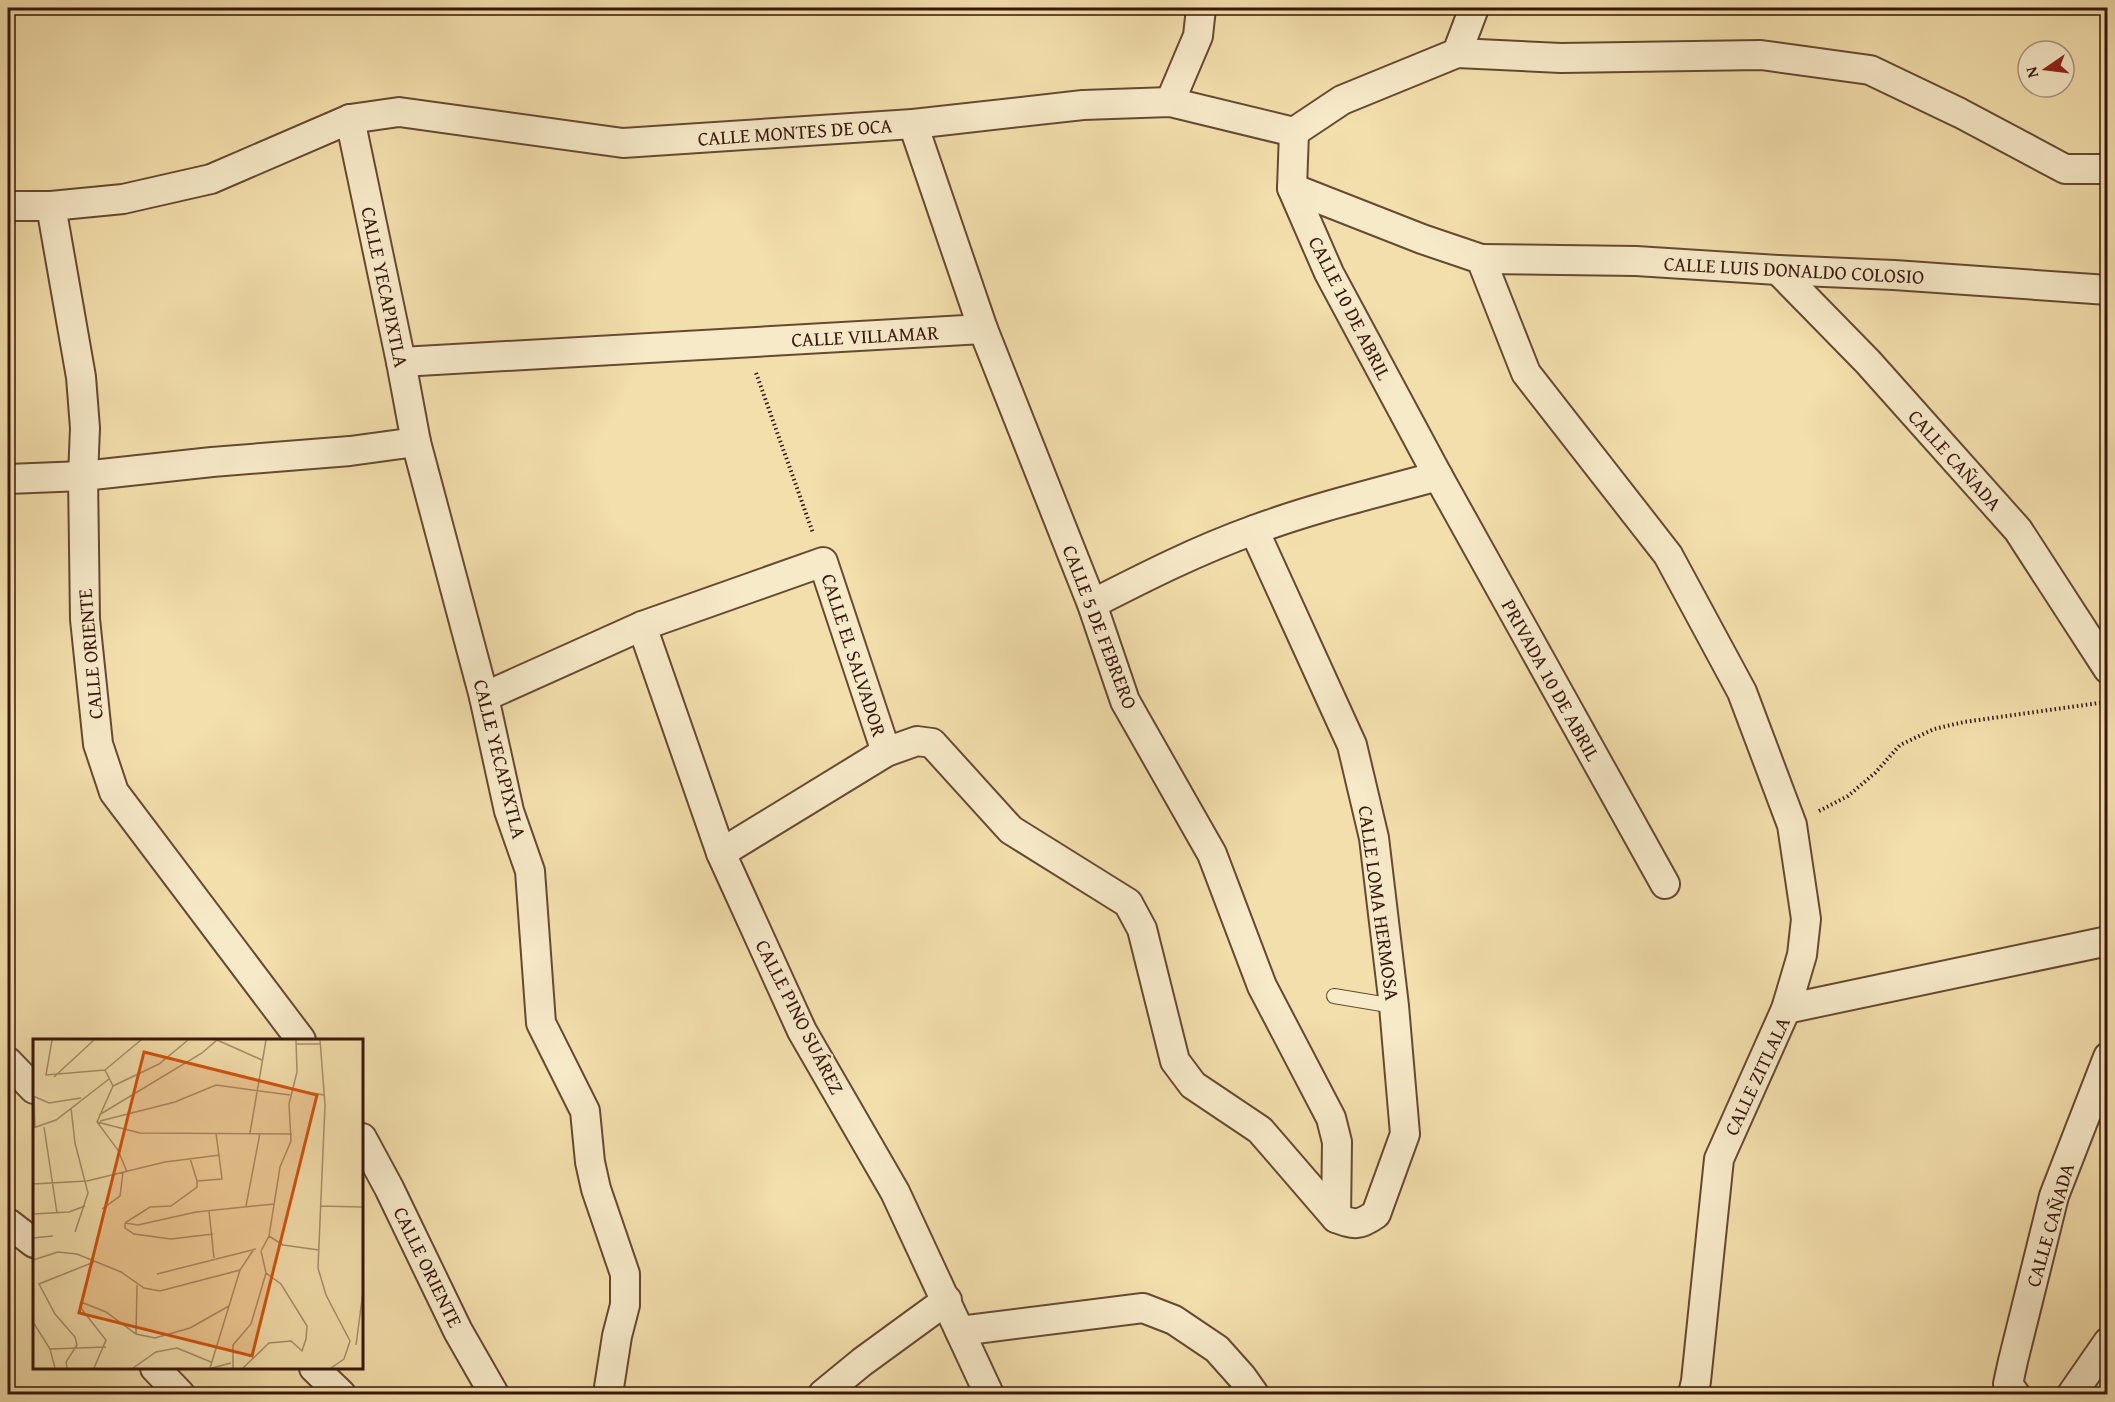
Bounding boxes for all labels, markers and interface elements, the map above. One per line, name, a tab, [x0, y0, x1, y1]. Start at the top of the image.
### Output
north arrow	[2016, 39, 2076, 99]
text: N	[2018, 64, 2044, 81]
street label: CALLE MONTES DE OCA	[697, 110, 893, 153]
street label: CALLE YECAPIXTLA	[354, 204, 417, 370]
street label: CALLE 10 DE ABRIL	[1302, 231, 1399, 385]
street label: CALLE LUIS DONALDO COLOSIO	[1663, 248, 1925, 291]
street label: CALLE VILLAMAR	[791, 317, 940, 354]
street label: CALLE CAÑADA	[1902, 402, 2009, 517]
street label: CALLE 5 DE FEBRERO	[1056, 541, 1145, 713]
street label: CALLE EL SALVADOR	[814, 570, 895, 740]
street label: CALLE ORIENTE	[69, 588, 110, 720]
street label: PRIVADA 10 DE ABRIL	[1495, 594, 1608, 766]
street label: CALLE YECAPIXTLA	[467, 676, 534, 842]
street label: CALLE LOMA HERMOSA	[1351, 804, 1408, 1002]
street label: CALLE PINO SUÁREZ	[749, 934, 852, 1099]
street label: CALLE ZITLALA	[1716, 1012, 1797, 1140]
inset map	[33, 1039, 363, 1369]
street label: CALLE CAÑADA	[2018, 1159, 2081, 1290]
street label: CALLE ORIENTE	[387, 1202, 470, 1332]

